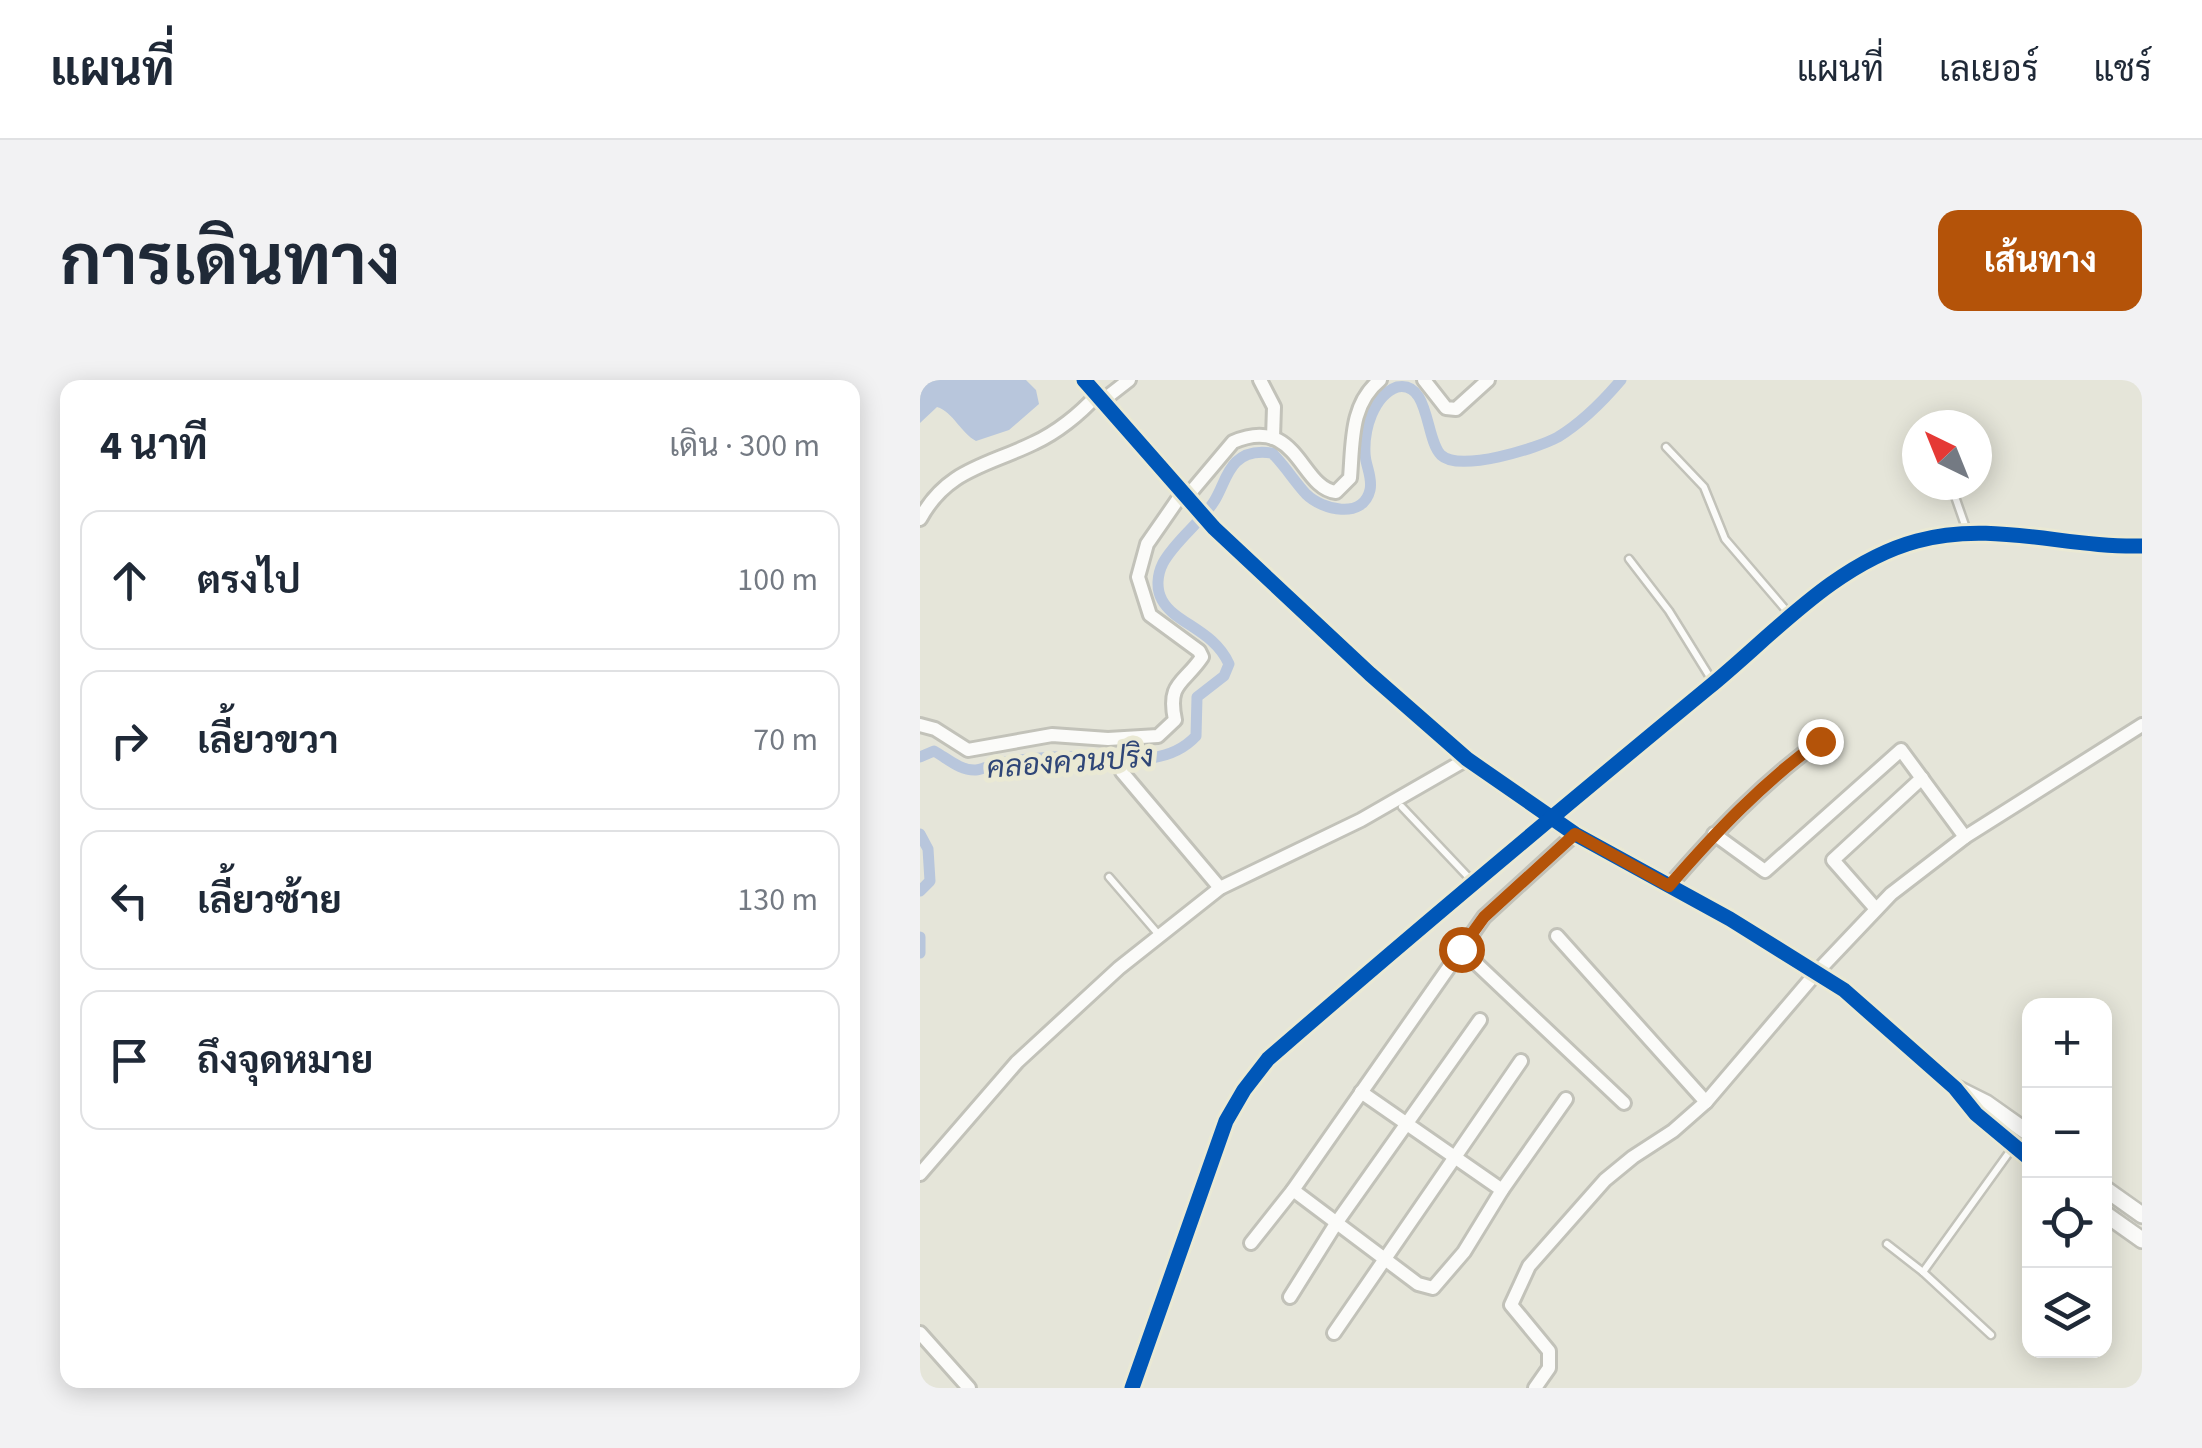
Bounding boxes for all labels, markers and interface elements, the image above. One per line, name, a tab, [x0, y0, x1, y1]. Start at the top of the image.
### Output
text: แผนที่	[50, 36, 174, 104]
text: แผนที่	[1797, 45, 1884, 95]
text: เลเยอร์	[1939, 45, 2039, 95]
text: แชร์	[2094, 45, 2152, 95]
button: เส้นทาง	[1938, 210, 2142, 311]
text: การเดินทาง	[60, 212, 401, 312]
north arrow	[1902, 410, 1992, 500]
text: 4 นาที	[100, 416, 208, 476]
text: เดิน · 300 m	[669, 423, 820, 469]
icon: ahead	[102, 553, 157, 608]
text: ตรงไป	[197, 554, 301, 608]
text: 100 m	[737, 557, 818, 603]
icon: right	[102, 713, 157, 768]
text: เลี้ยวขวา	[197, 714, 339, 768]
text: 70 m	[753, 717, 818, 763]
route end	[1798, 719, 1844, 765]
water label: คลองควนปริง	[985, 735, 1155, 790]
icon: left	[102, 873, 157, 928]
text: เลี้ยวซ้าย	[197, 874, 342, 928]
text: 130 m	[737, 877, 818, 923]
route start	[1439, 927, 1485, 973]
map controls	[2022, 998, 2112, 1358]
button: +	[2022, 998, 2112, 1088]
icon: arrive	[102, 1033, 157, 1088]
text: ถึงจุดหมาย	[197, 1034, 373, 1088]
button: −	[2022, 1088, 2112, 1178]
button: locate	[2022, 1178, 2112, 1268]
button: layers	[2022, 1268, 2112, 1358]

